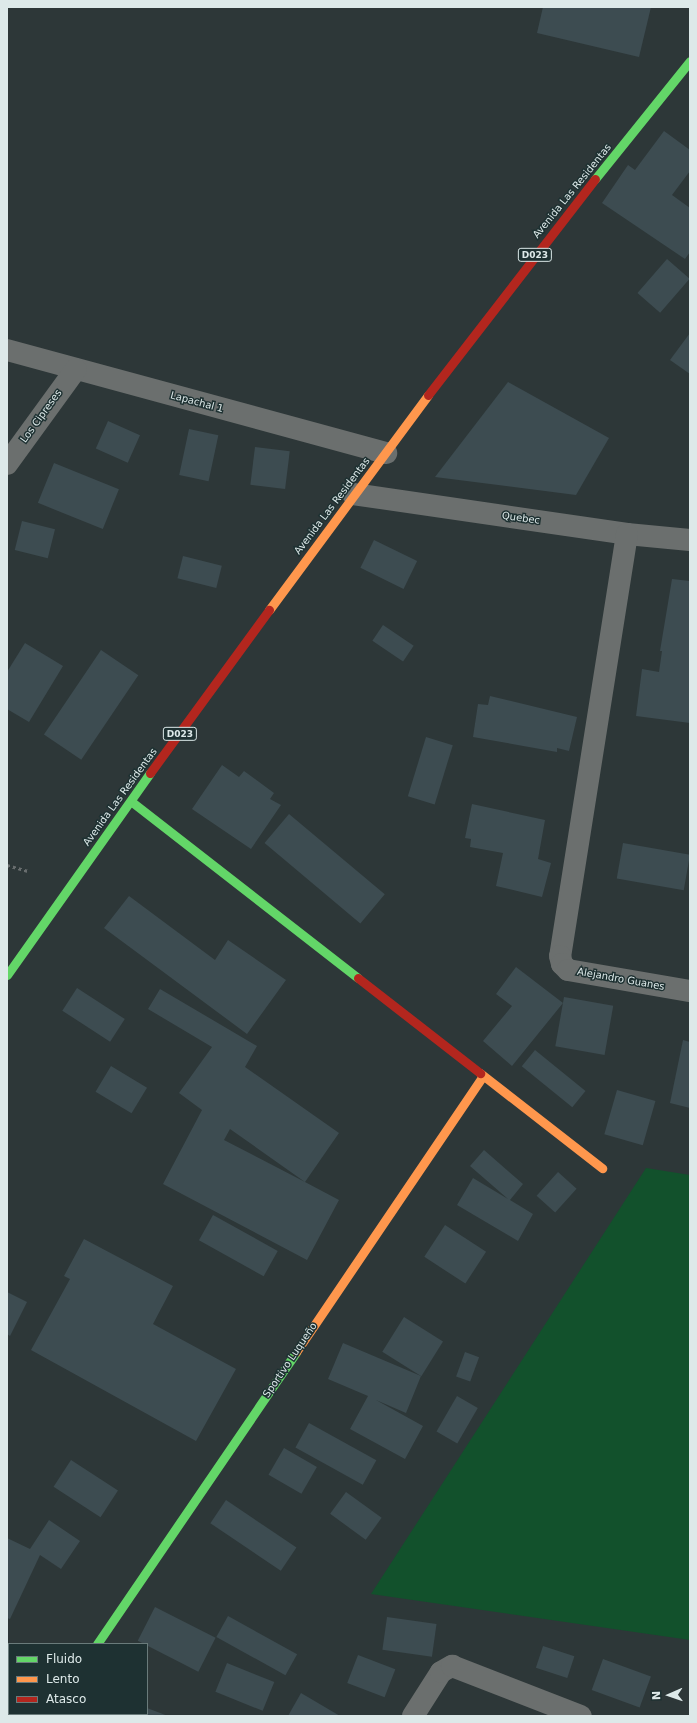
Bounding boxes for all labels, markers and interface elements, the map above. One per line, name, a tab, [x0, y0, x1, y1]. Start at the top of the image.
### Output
street label: Avenida Las Residentas	[530, 141, 614, 241]
road number: D023	[517, 248, 553, 262]
street label: Los Cipreses	[18, 387, 64, 445]
street label: Lapachal 1	[169, 389, 225, 415]
street label: Avenida Las Residentas	[292, 455, 372, 557]
street label: Quebec	[501, 509, 541, 527]
road number: D023	[162, 727, 198, 741]
street label: Avenida Las Residentas	[80, 746, 160, 848]
street label: Alejandro Guanes	[576, 965, 666, 993]
street label: Sportivo Luqueño	[260, 1320, 320, 1400]
legend	[8, 1643, 148, 1715]
text: Fluido	[46, 1652, 82, 1666]
text: Lento	[46, 1672, 80, 1686]
north arrow	[649, 1675, 689, 1715]
text: N	[650, 1691, 663, 1700]
text: Atasco	[46, 1692, 86, 1706]

